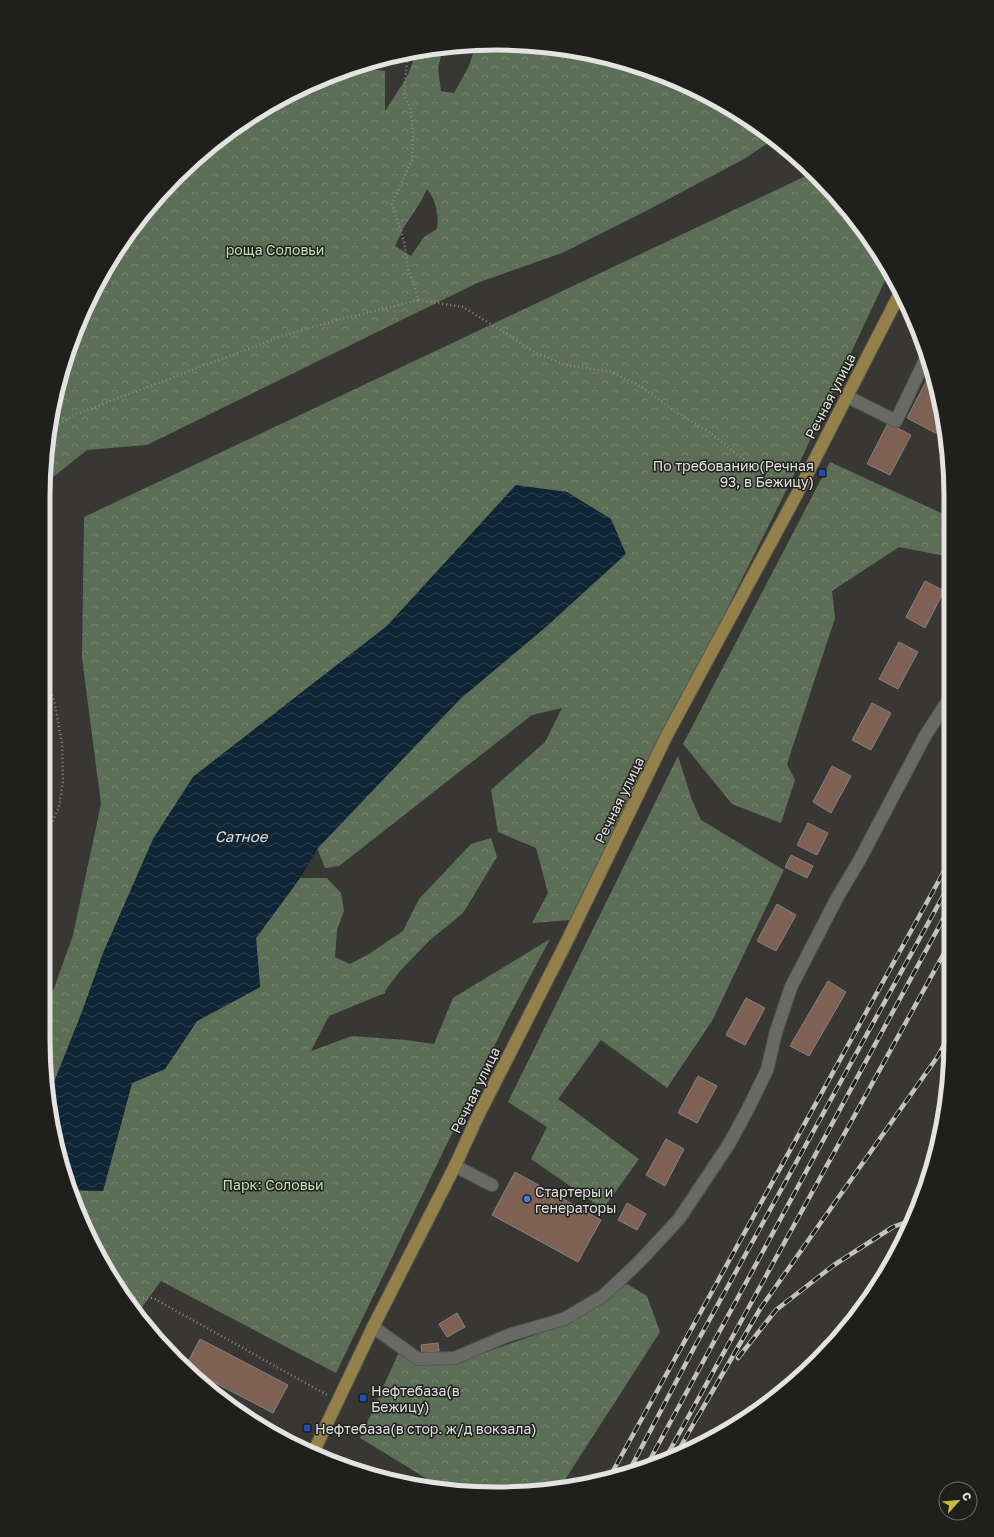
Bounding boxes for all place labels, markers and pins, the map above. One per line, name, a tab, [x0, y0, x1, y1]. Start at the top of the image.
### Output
place label: По требованию(Речная 93, в Бежицу)	[653, 457, 814, 490]
marker: По требованию(Речная 93, в Бежицу)	[817, 468, 827, 478]
place label: Стартеры и генераторы	[535, 1183, 616, 1216]
marker: Стартеры и генераторы	[522, 1194, 532, 1204]
place label: Нефтебаза(в Бежицу)	[371, 1382, 460, 1415]
marker: Нефтебаза(в Бежицу)	[358, 1393, 368, 1403]
place label: Нефтебаза(в стор. ж/д вокзала)	[315, 1420, 537, 1437]
marker: Нефтебаза(в стор. ж/д вокзала)	[302, 1423, 312, 1433]

